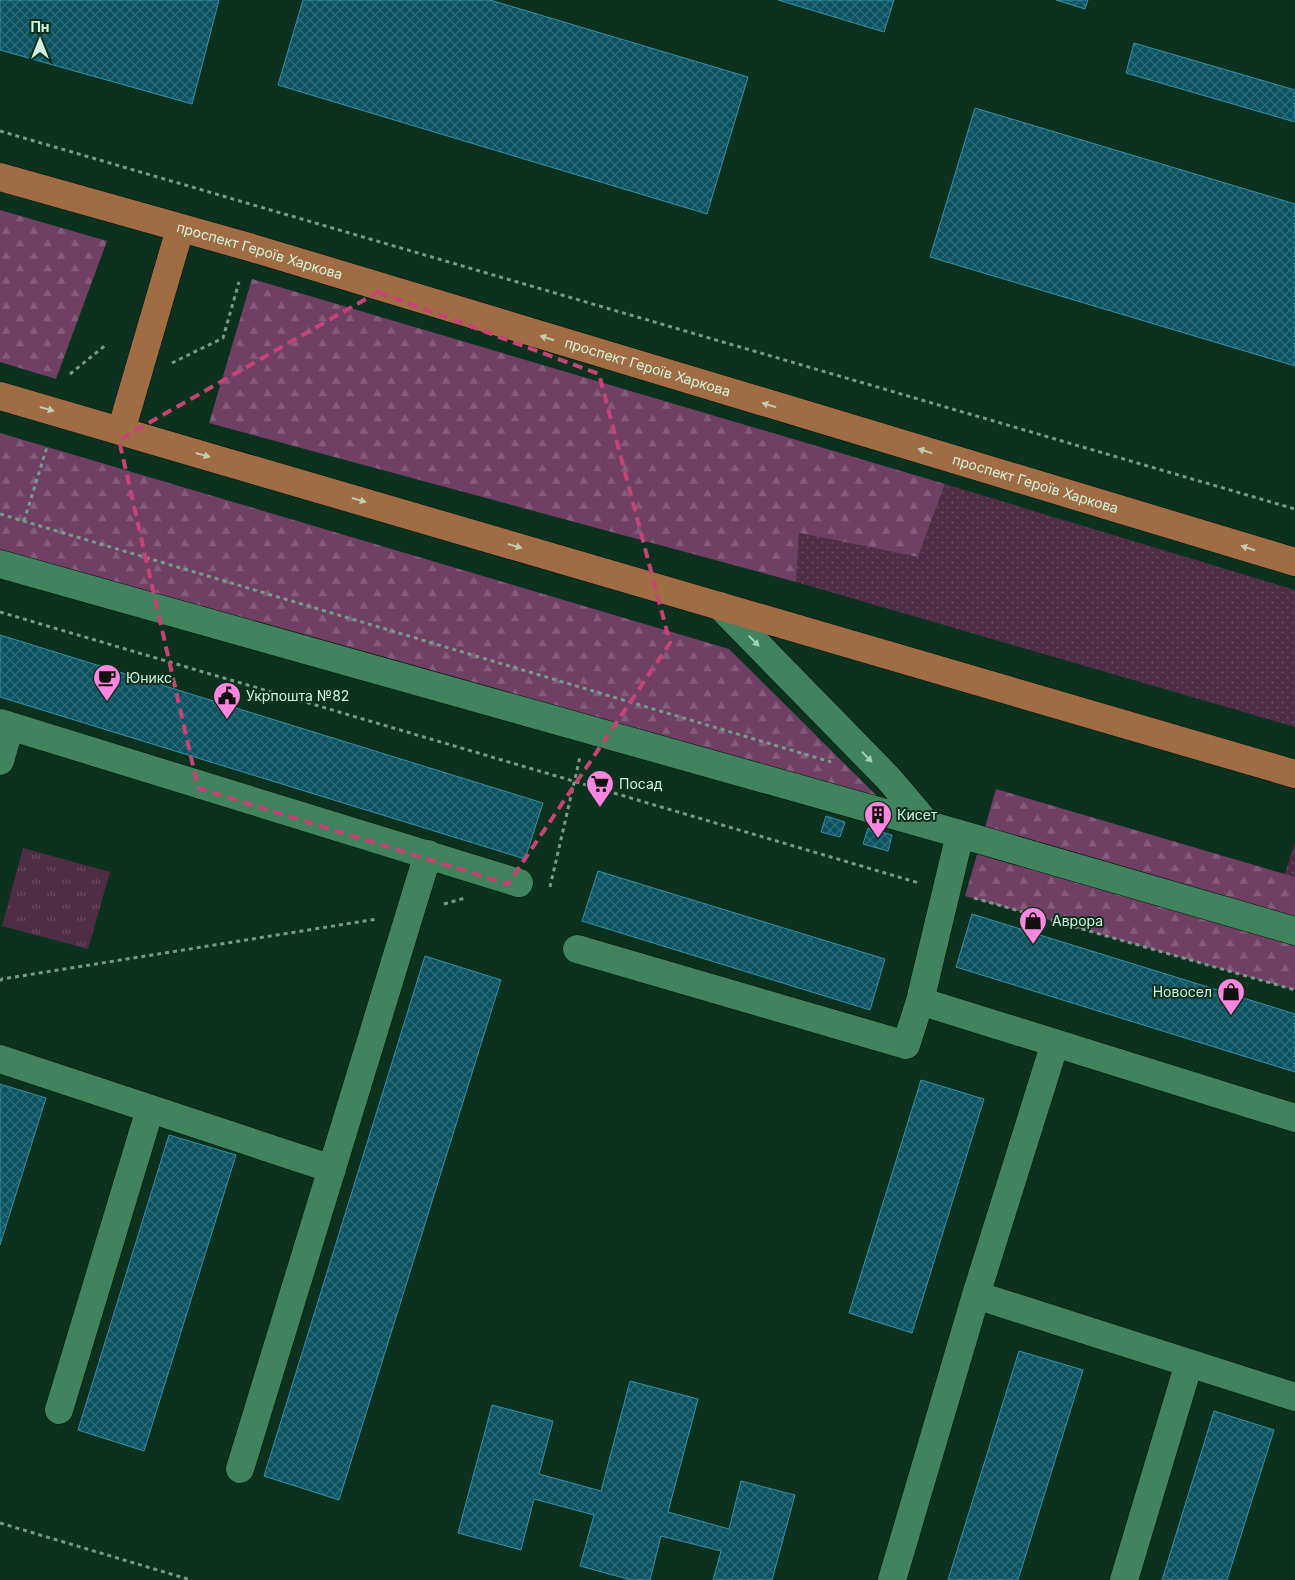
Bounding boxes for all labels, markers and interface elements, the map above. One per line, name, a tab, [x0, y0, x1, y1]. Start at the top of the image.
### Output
north arrow	[15, 15, 65, 65]
text: Пн	[30, 18, 50, 35]
street label: проспект Героїв Харкова	[175, 218, 345, 283]
one-way arrow	[539, 333, 554, 341]
street label: проспект Героїв Харкова	[563, 334, 733, 400]
one-way arrow	[762, 400, 777, 408]
one-way arrow	[39, 406, 54, 414]
one-way arrow	[917, 447, 932, 455]
street label: проспект Героїв Харкова	[951, 450, 1121, 516]
one-way arrow	[196, 451, 211, 459]
one-way arrow	[351, 497, 366, 505]
one-way arrow	[507, 542, 522, 550]
one-way arrow	[1241, 543, 1256, 551]
one-way arrow	[748, 635, 760, 647]
cafe icon: Юникс	[92, 663, 122, 702]
place label: Юникс	[126, 669, 172, 686]
public building icon: Укрпошта №82	[212, 681, 242, 720]
place label: Укрпошта №82	[246, 687, 349, 704]
one-way arrow	[861, 751, 873, 763]
supermarket icon: Посад	[585, 769, 615, 808]
place label: Посад	[619, 775, 663, 792]
building icon: Кисет	[863, 800, 893, 839]
place label: Кисет	[897, 806, 938, 823]
shop icon: Аврора	[1018, 906, 1048, 945]
place label: Аврора	[1052, 912, 1103, 929]
shop icon: Новосел	[1216, 977, 1246, 1016]
place label: Новосел	[1153, 983, 1212, 1000]

